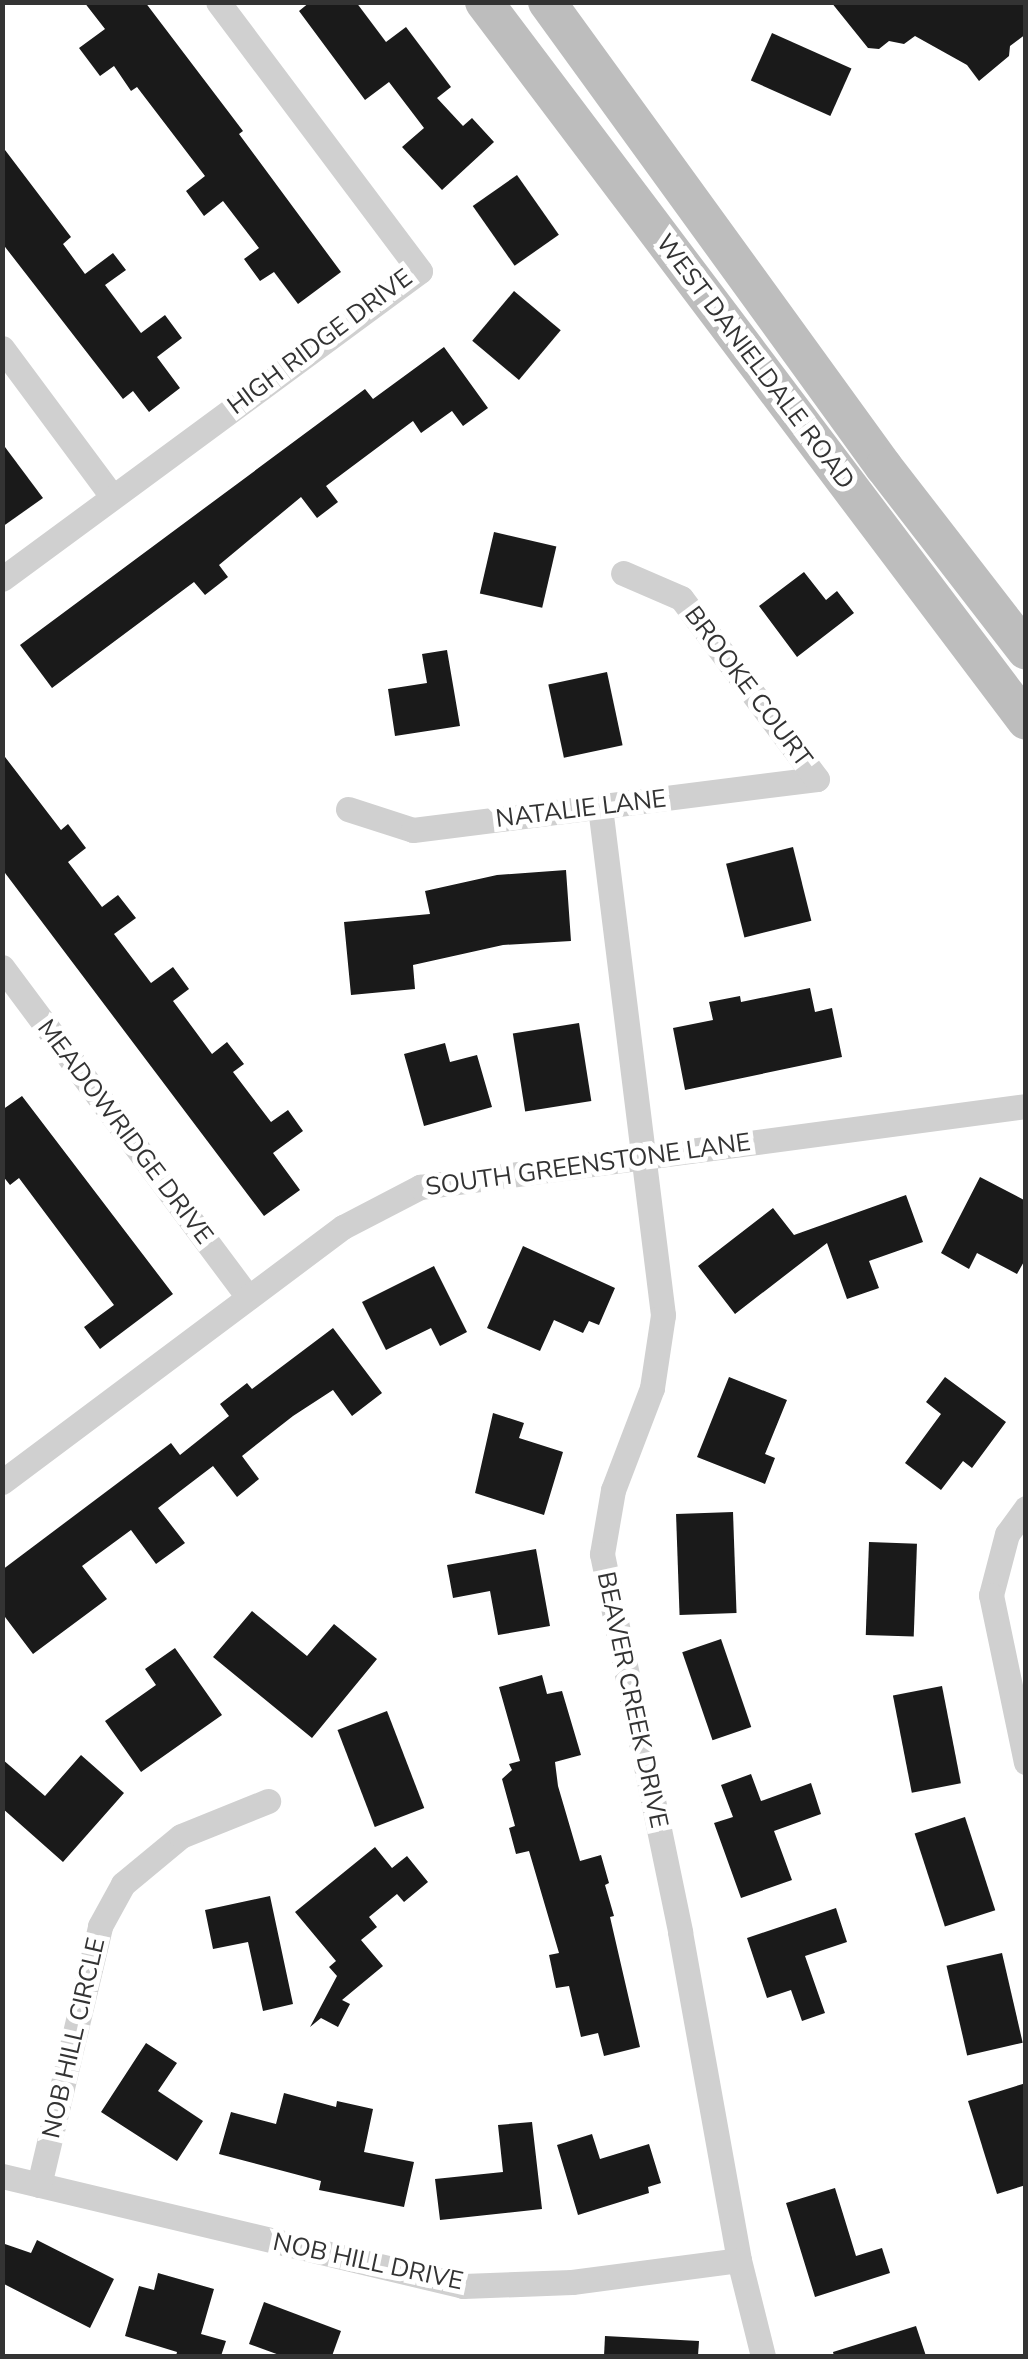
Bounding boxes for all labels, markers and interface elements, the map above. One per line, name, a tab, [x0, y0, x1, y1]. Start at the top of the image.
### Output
street label: WEST DANIELDALE ROAD	[649, 229, 861, 495]
street label: HIGH RIDGE DRIVE	[222, 263, 418, 421]
street label: BROOKE COURT	[678, 601, 818, 773]
street label: NATALIE LANE	[494, 784, 668, 834]
street label: MEADOWRIDGE DRIVE	[31, 1014, 219, 1250]
street label: SOUTH GREENSTONE LANE	[424, 1127, 752, 1203]
street label: BEAVER CREEK DRIVE	[590, 1569, 674, 1831]
street label: NOB HILL CIRCLE	[36, 1935, 112, 2141]
street label: NOB HILL DRIVE	[270, 2227, 466, 2297]

